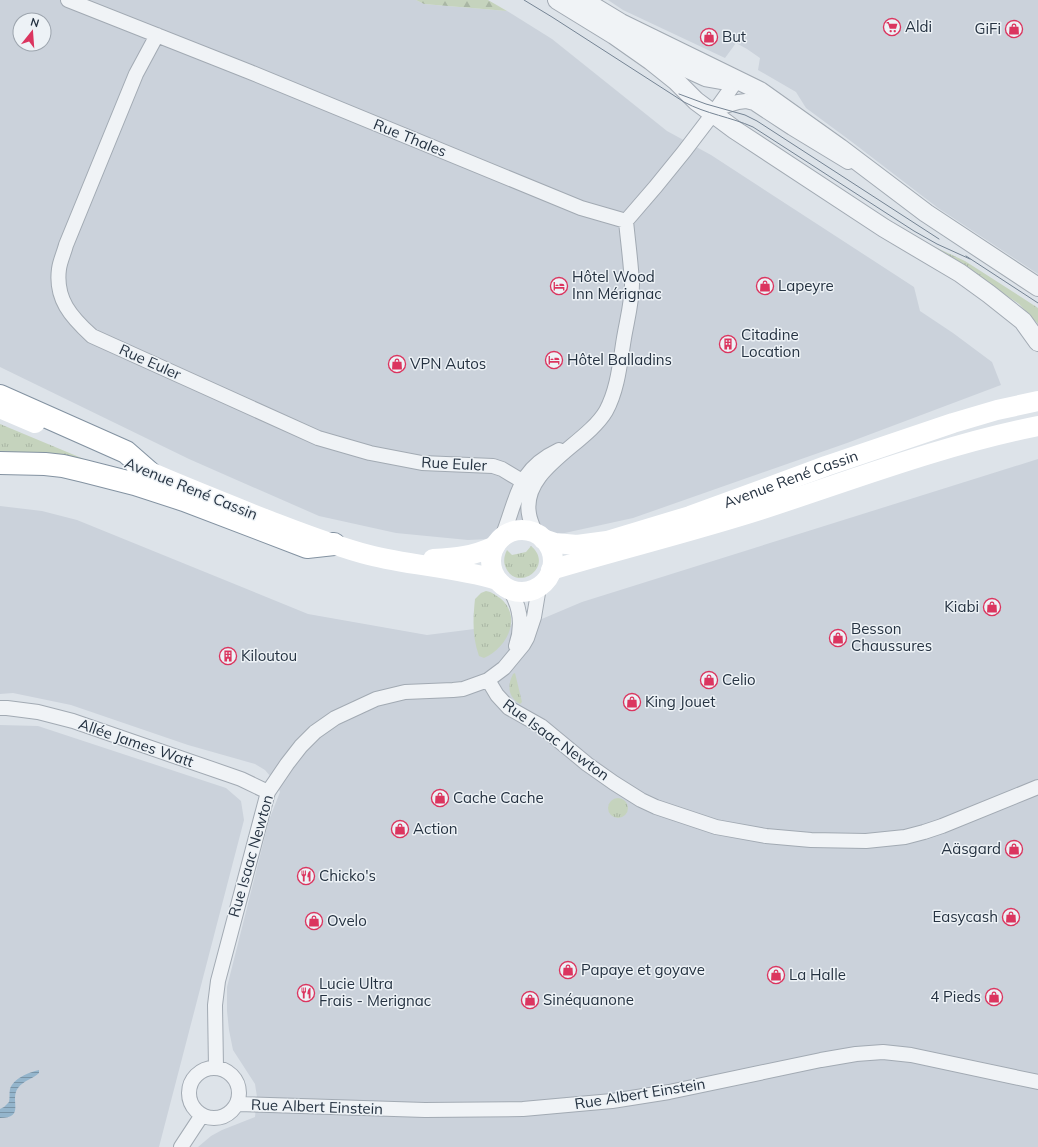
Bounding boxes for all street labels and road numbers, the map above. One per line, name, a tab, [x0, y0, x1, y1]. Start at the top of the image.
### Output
street label: Rue Thales	[371, 114, 450, 161]
street label: Rue Euler	[116, 339, 185, 384]
street label: Avenue René Cassin	[721, 446, 860, 512]
street label: Rue Euler	[421, 452, 488, 475]
street label: Avenue René Cassin	[122, 453, 260, 524]
street label: Rue Isaac Newton	[499, 695, 613, 785]
street label: Allée James Watt	[76, 714, 196, 771]
street label: Rue Isaac Newton	[224, 792, 277, 919]
street label: Rue Albert Einstein	[573, 1074, 707, 1113]
street label: Rue Albert Einstein	[251, 1095, 383, 1118]

